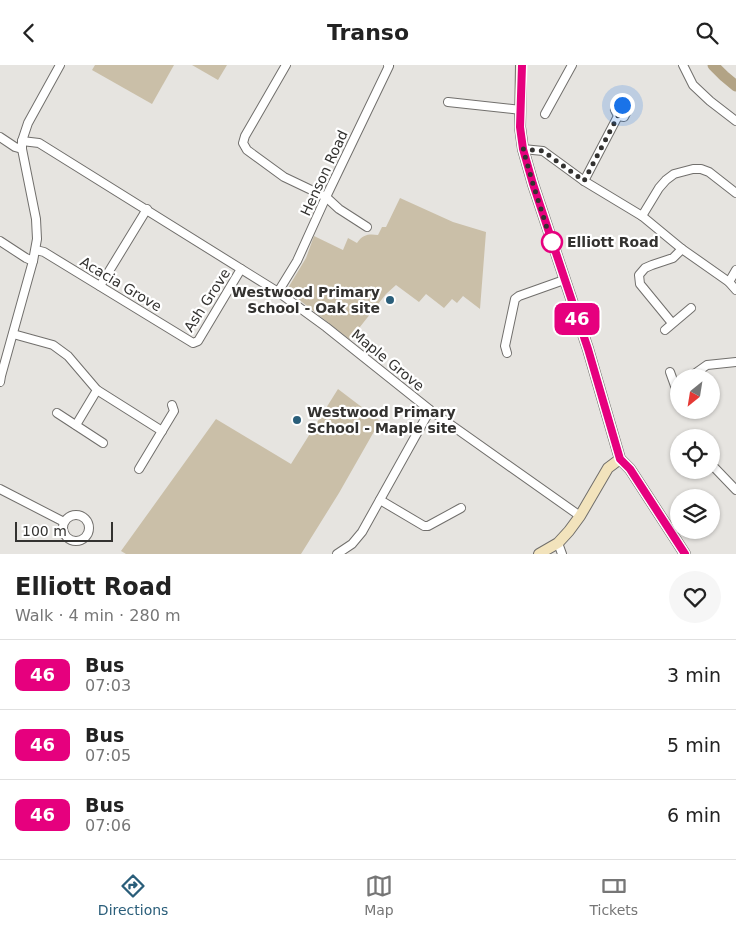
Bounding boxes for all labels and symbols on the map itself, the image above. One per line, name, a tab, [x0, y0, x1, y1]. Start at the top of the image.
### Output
your location	[610, 93, 635, 118]
street label: Henson Road	[297, 128, 351, 218]
marker: Elliott Road	[541, 231, 563, 253]
place label: Elliott Road	[567, 234, 659, 250]
street label: Acacia Grove	[77, 253, 165, 315]
street label: Ash Grove	[181, 265, 233, 335]
place label: Westwood Primary School - Oak site	[231, 284, 380, 316]
marker: Westwood Primary School - Oak site	[384, 294, 396, 306]
line badge: 46	[554, 303, 600, 335]
street label: Maple Grove	[349, 326, 427, 394]
north arrow	[670, 369, 720, 419]
place label: Westwood Primary School - Maple site	[307, 404, 457, 436]
marker: Westwood Primary School - Maple site	[291, 414, 303, 426]
scale bar	[15, 519, 112, 542]

